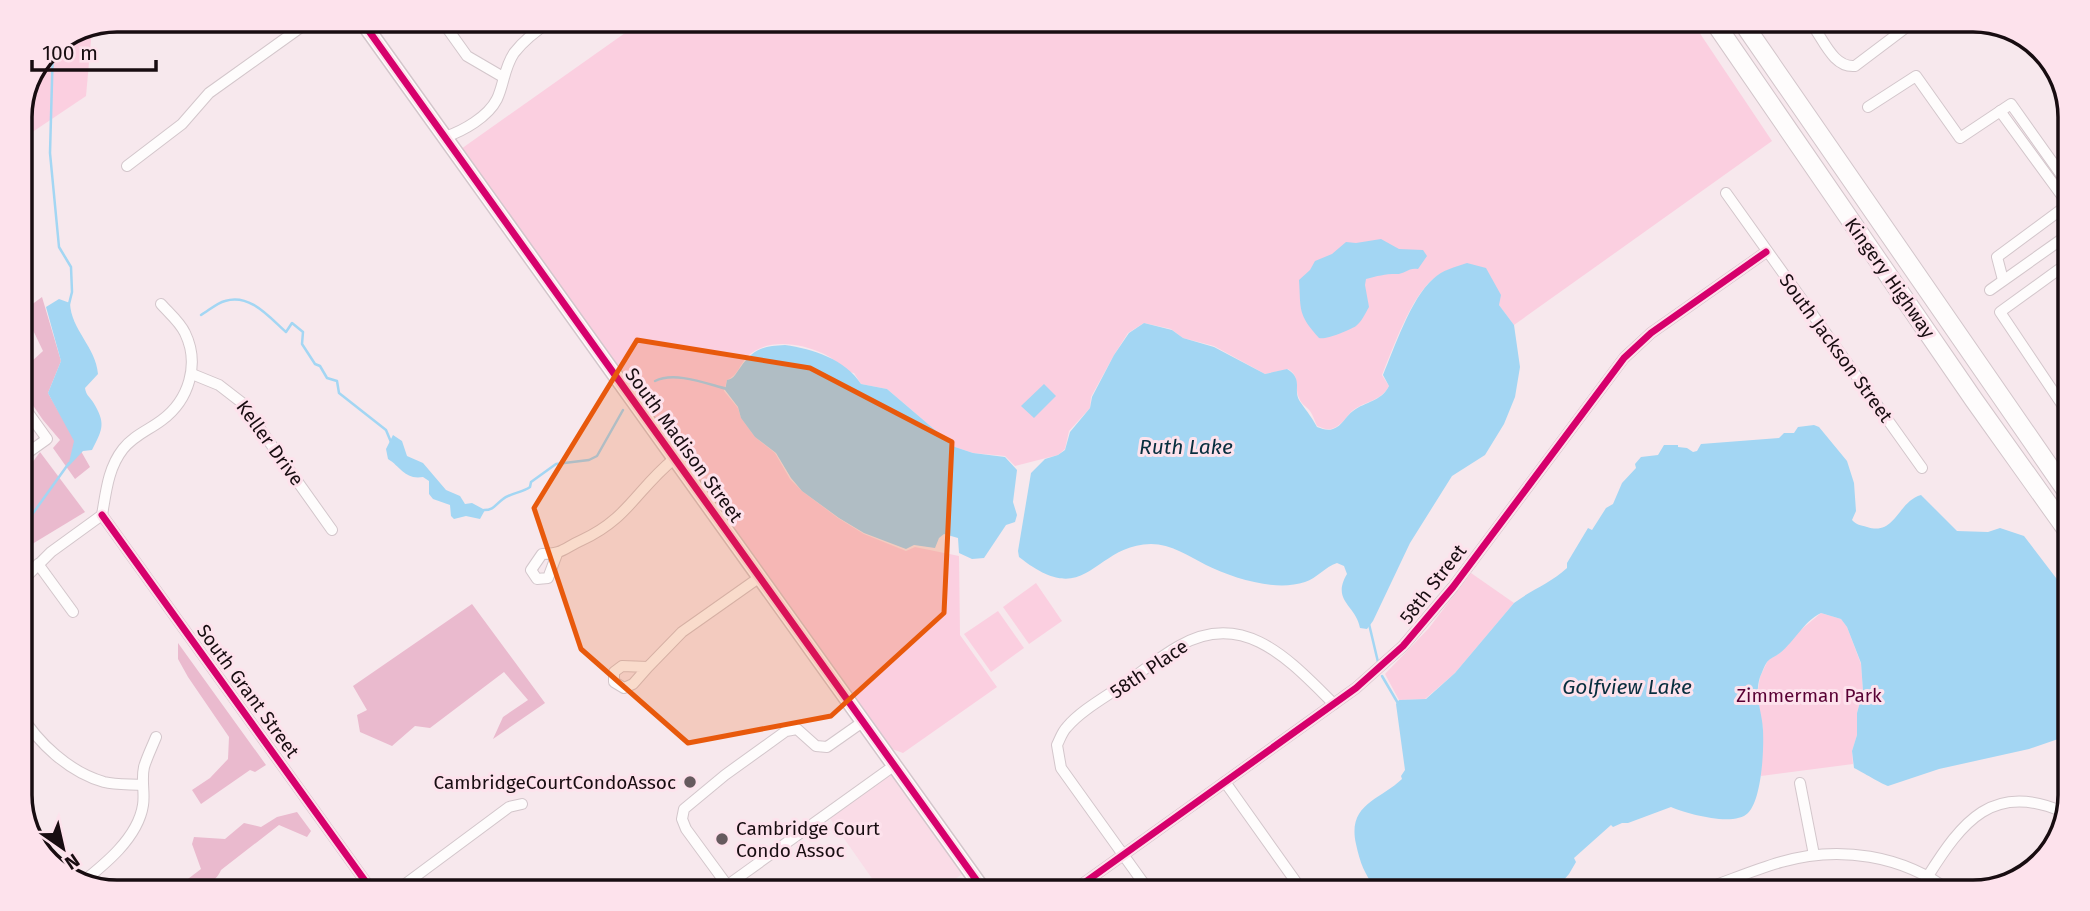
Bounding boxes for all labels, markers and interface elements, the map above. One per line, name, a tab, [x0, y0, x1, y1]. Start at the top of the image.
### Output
scale bar	[32, 28, 156, 72]
text: 100 m	[42, 40, 98, 66]
street label: Kingery Highway	[1840, 213, 1940, 343]
street label: South Jackson Street	[1774, 269, 1898, 427]
street label: South Madison Street	[620, 363, 748, 527]
street label: Keller Drive	[231, 396, 309, 490]
water label: Ruth Lake	[1139, 434, 1233, 460]
street label: 58th Street	[1395, 540, 1471, 628]
street label: South Grant Street	[192, 620, 304, 762]
street label: 58th Place	[1106, 635, 1192, 703]
water label: Golfview Lake	[1562, 674, 1692, 700]
park label: Zimmerman Park	[1736, 684, 1882, 707]
place label: CambridgeCourtCondoAssoc	[433, 771, 676, 794]
marker: CambridgeCourtCondoAssoc	[682, 774, 698, 790]
north arrow	[28, 813, 98, 883]
place label: Cambridge Court Condo Assoc	[736, 817, 880, 862]
marker: Cambridge Court Condo Assoc	[714, 831, 730, 847]
text: N	[61, 849, 84, 875]

